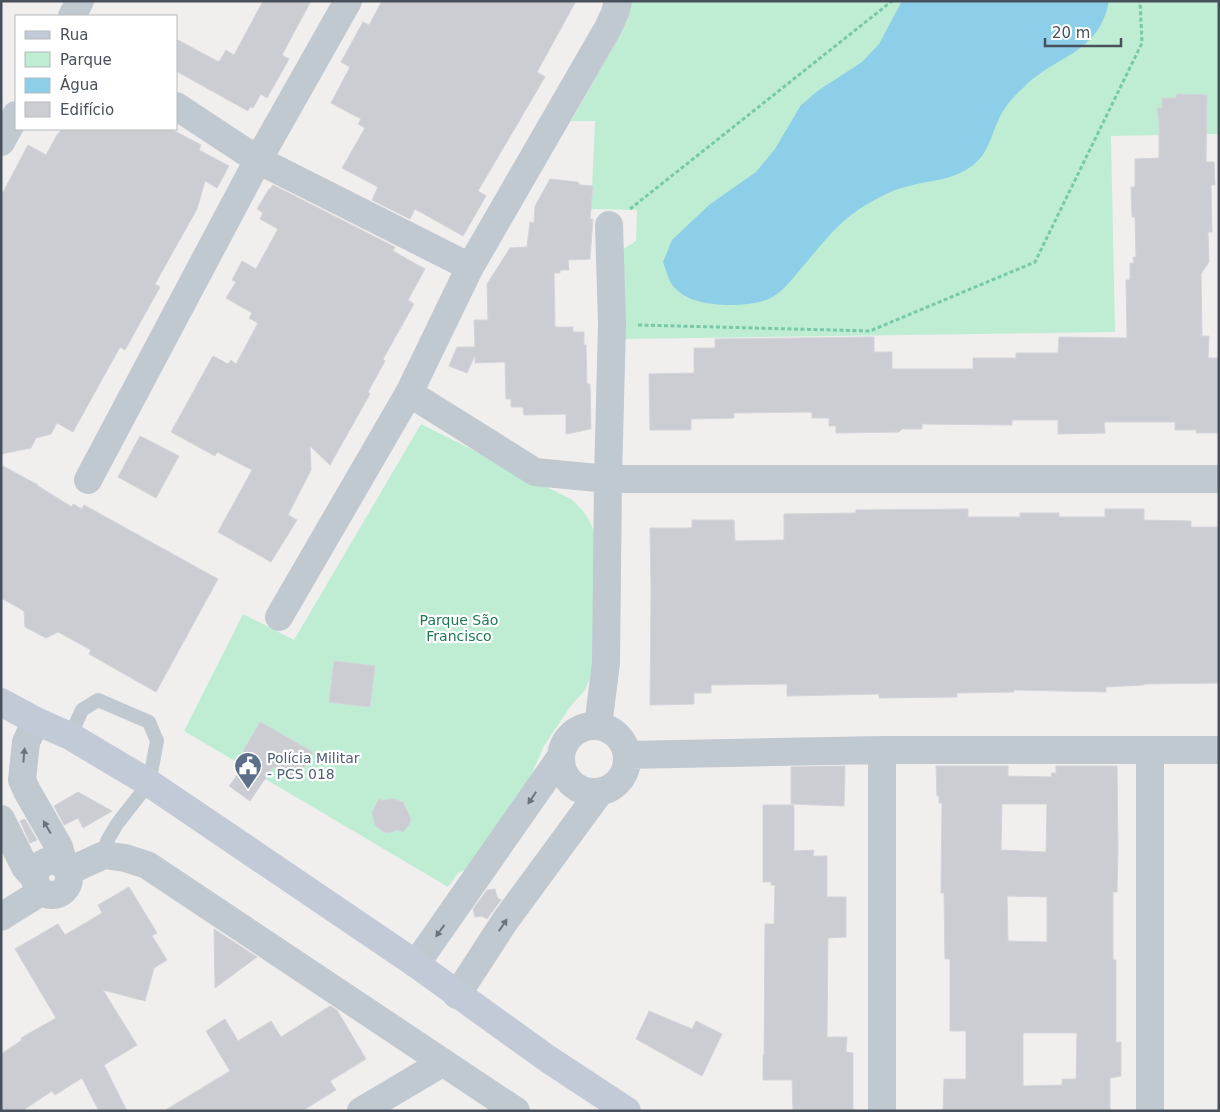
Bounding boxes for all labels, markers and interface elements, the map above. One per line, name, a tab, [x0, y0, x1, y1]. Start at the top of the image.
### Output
legend	[15, 15, 178, 130]
scale bar	[1045, 15, 1121, 47]
text: 20 m	[1052, 24, 1090, 42]
text: Rua	[60, 26, 88, 44]
text: Parque	[60, 51, 112, 69]
text: Água	[60, 75, 98, 94]
text: Edifício	[60, 101, 114, 119]
park label: Parque São Francisco	[420, 612, 498, 644]
one-way arrow	[21, 747, 29, 763]
place label: Polícia Militar - PCS 018	[267, 750, 360, 782]
public building icon: Polícia Militar - PCS 018	[233, 751, 263, 790]
one-way arrow	[527, 791, 537, 805]
one-way arrow	[43, 820, 52, 833]
one-way arrow	[498, 918, 508, 932]
one-way arrow	[434, 924, 445, 937]

